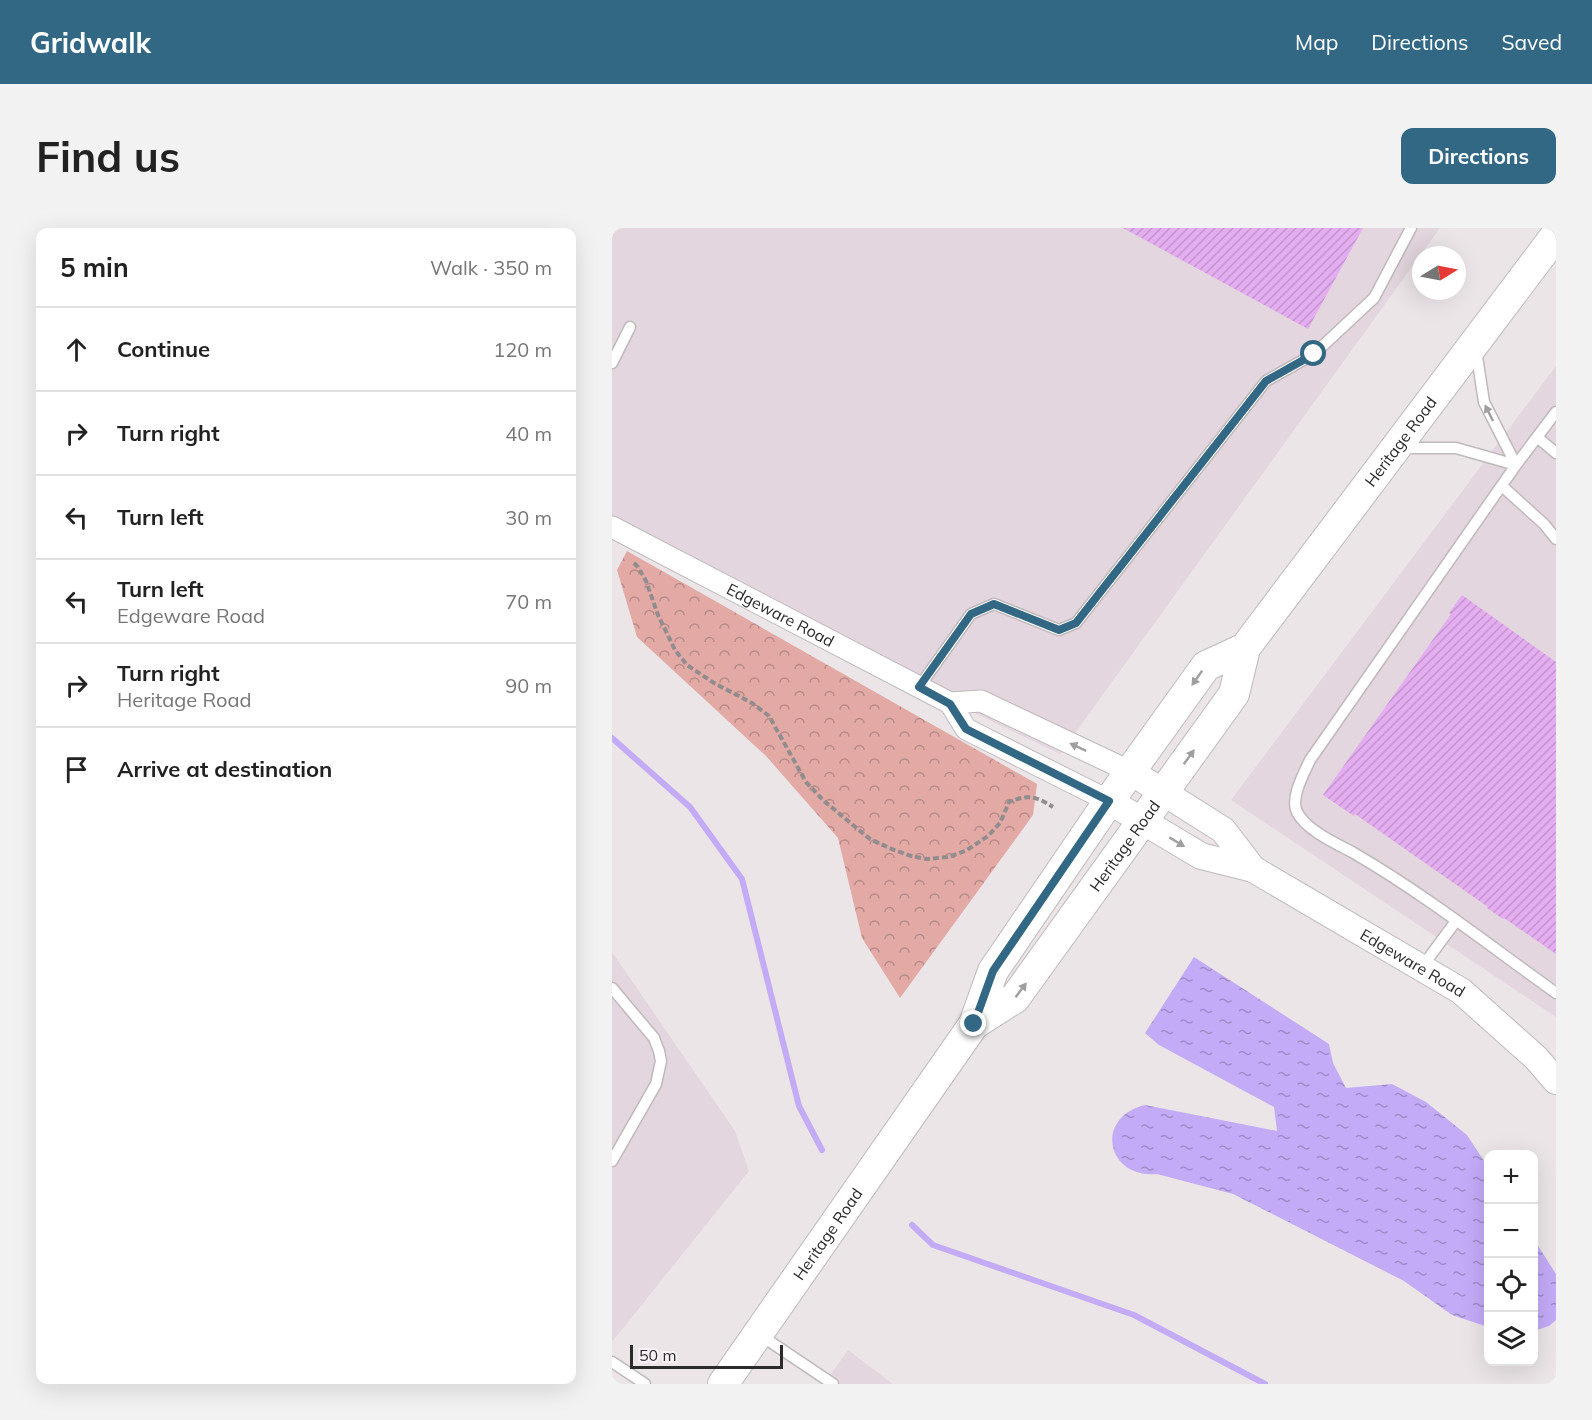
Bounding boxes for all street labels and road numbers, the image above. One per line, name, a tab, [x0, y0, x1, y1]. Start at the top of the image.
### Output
street label: Heritage Road	[1360, 393, 1441, 491]
street label: Edgeware Road	[723, 579, 838, 651]
street label: Heritage Road	[1085, 796, 1164, 895]
street label: Edgeware Road	[1357, 924, 1469, 1001]
street label: Heritage Road	[789, 1184, 867, 1284]

